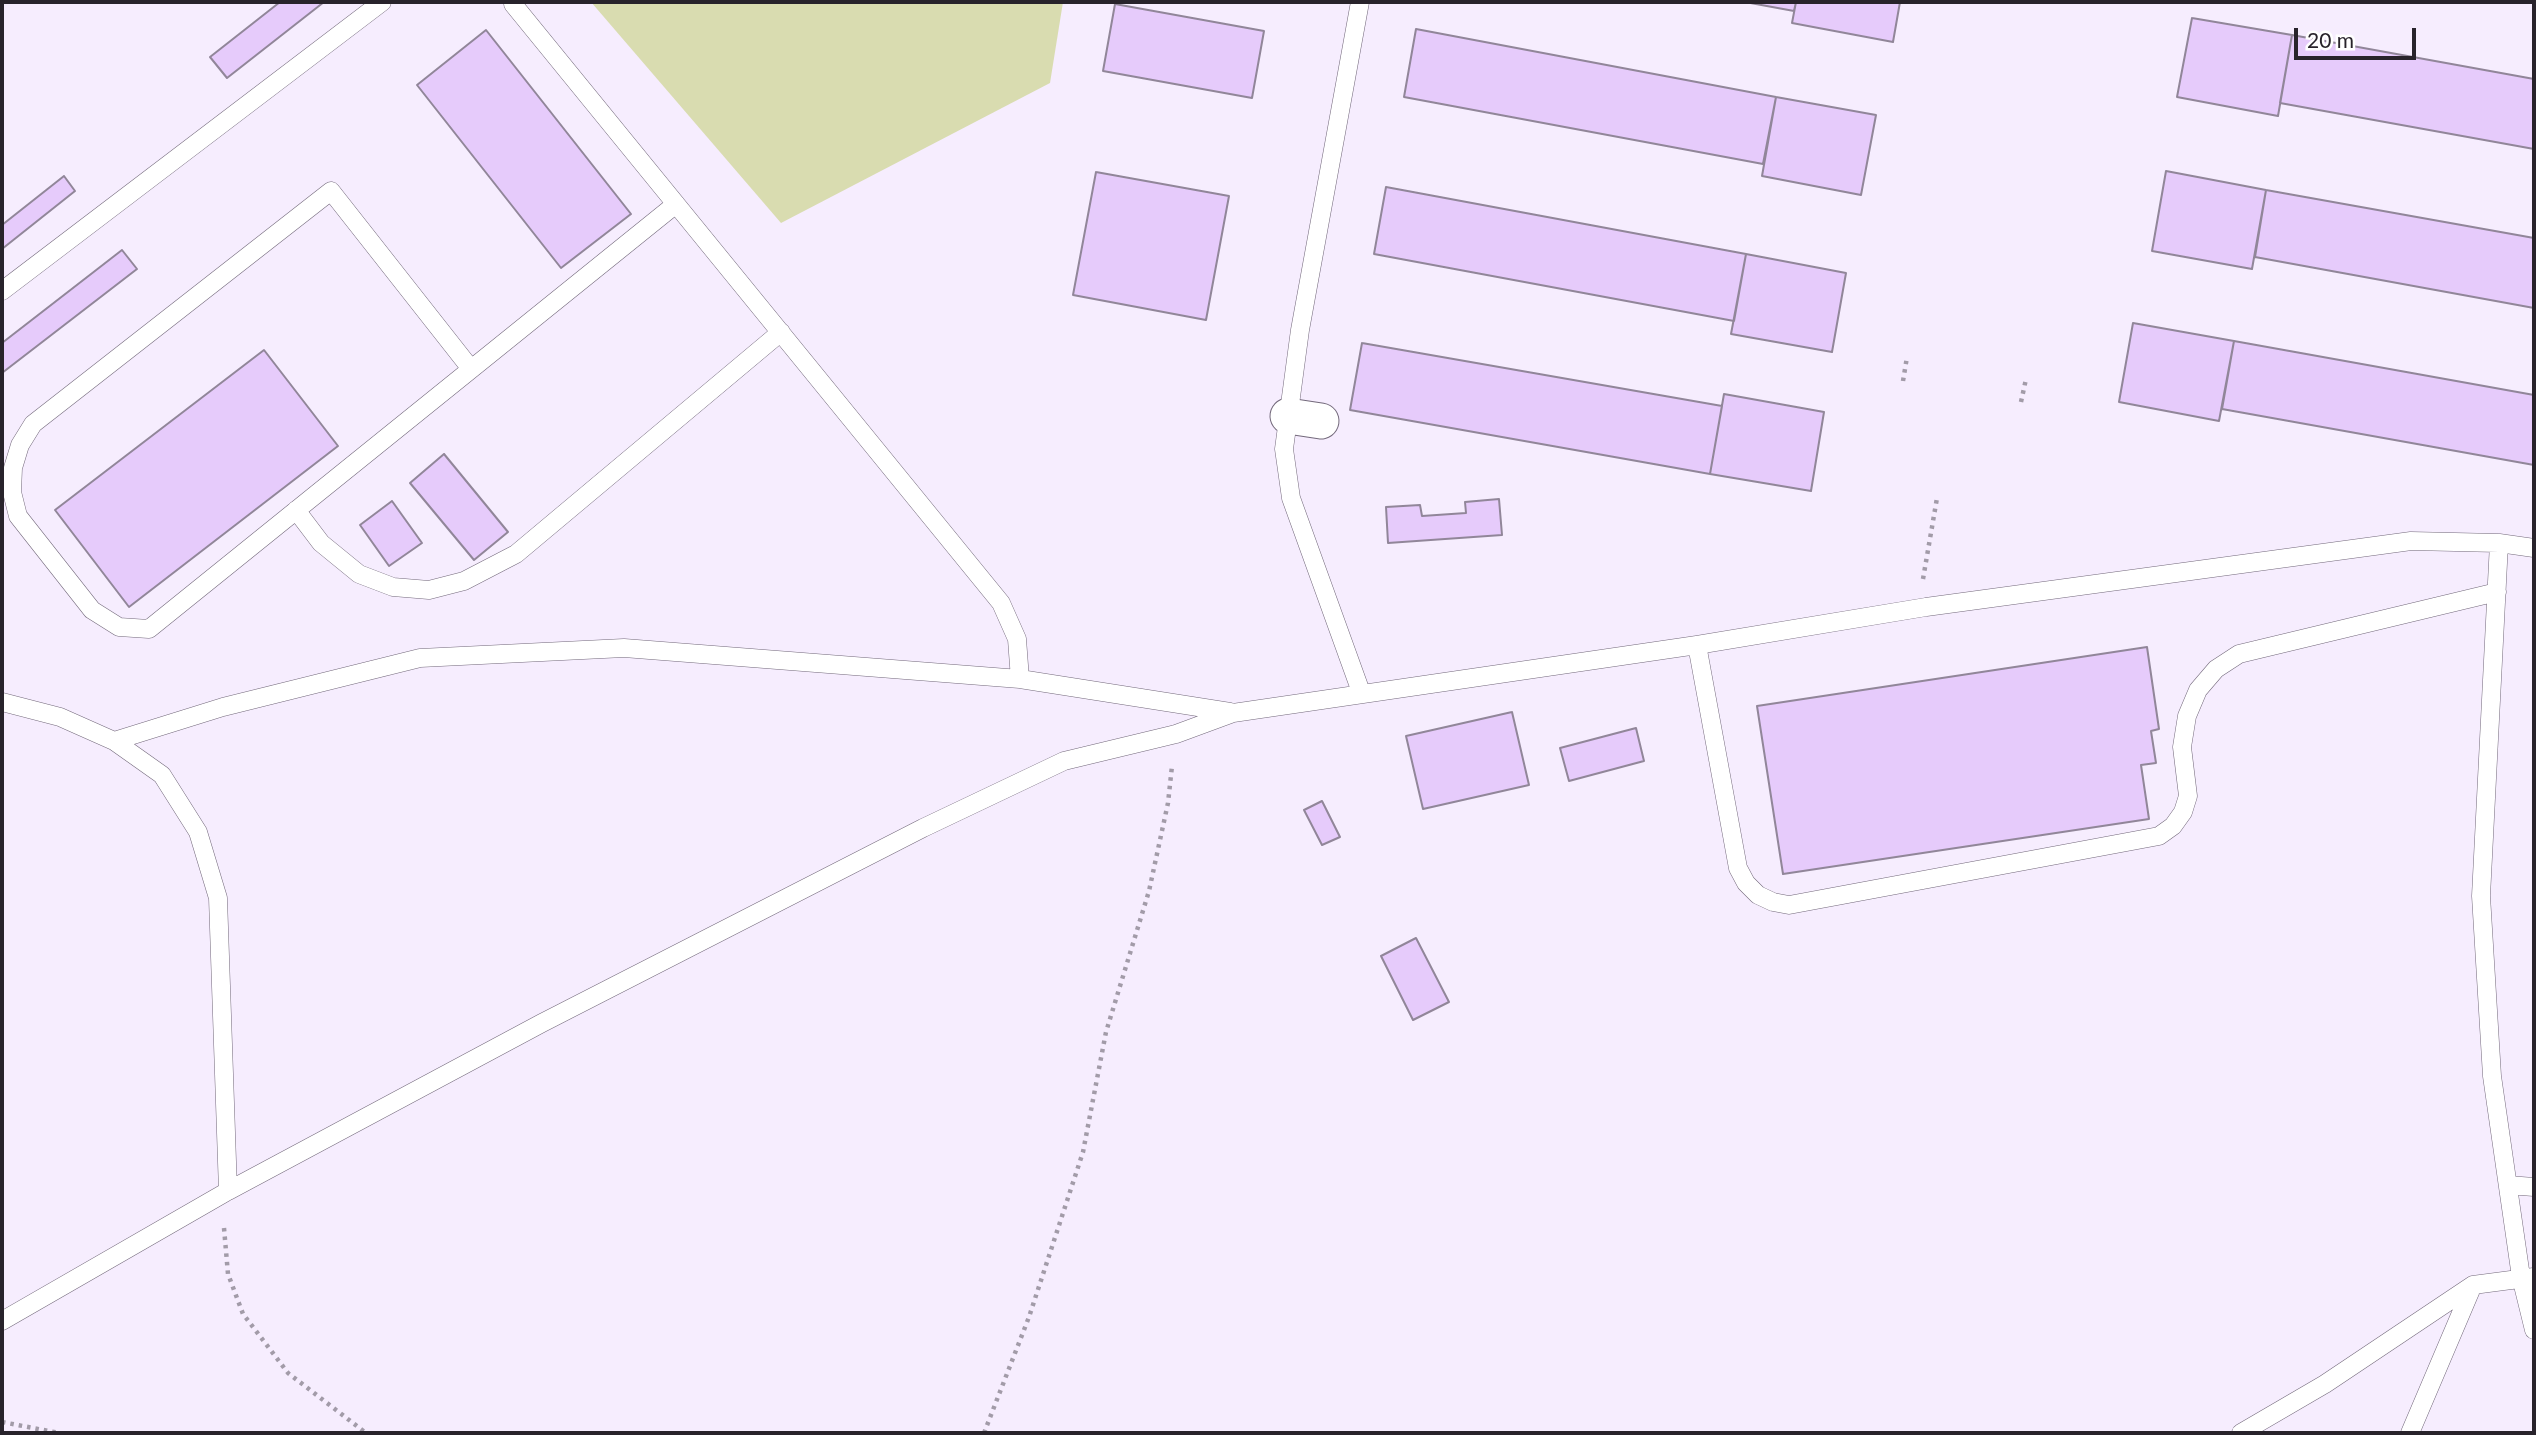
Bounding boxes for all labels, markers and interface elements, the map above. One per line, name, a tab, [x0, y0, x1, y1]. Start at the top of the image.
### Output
scale bar	[2298, 14, 2420, 58]
text: 20 m	[2307, 27, 2354, 52]

